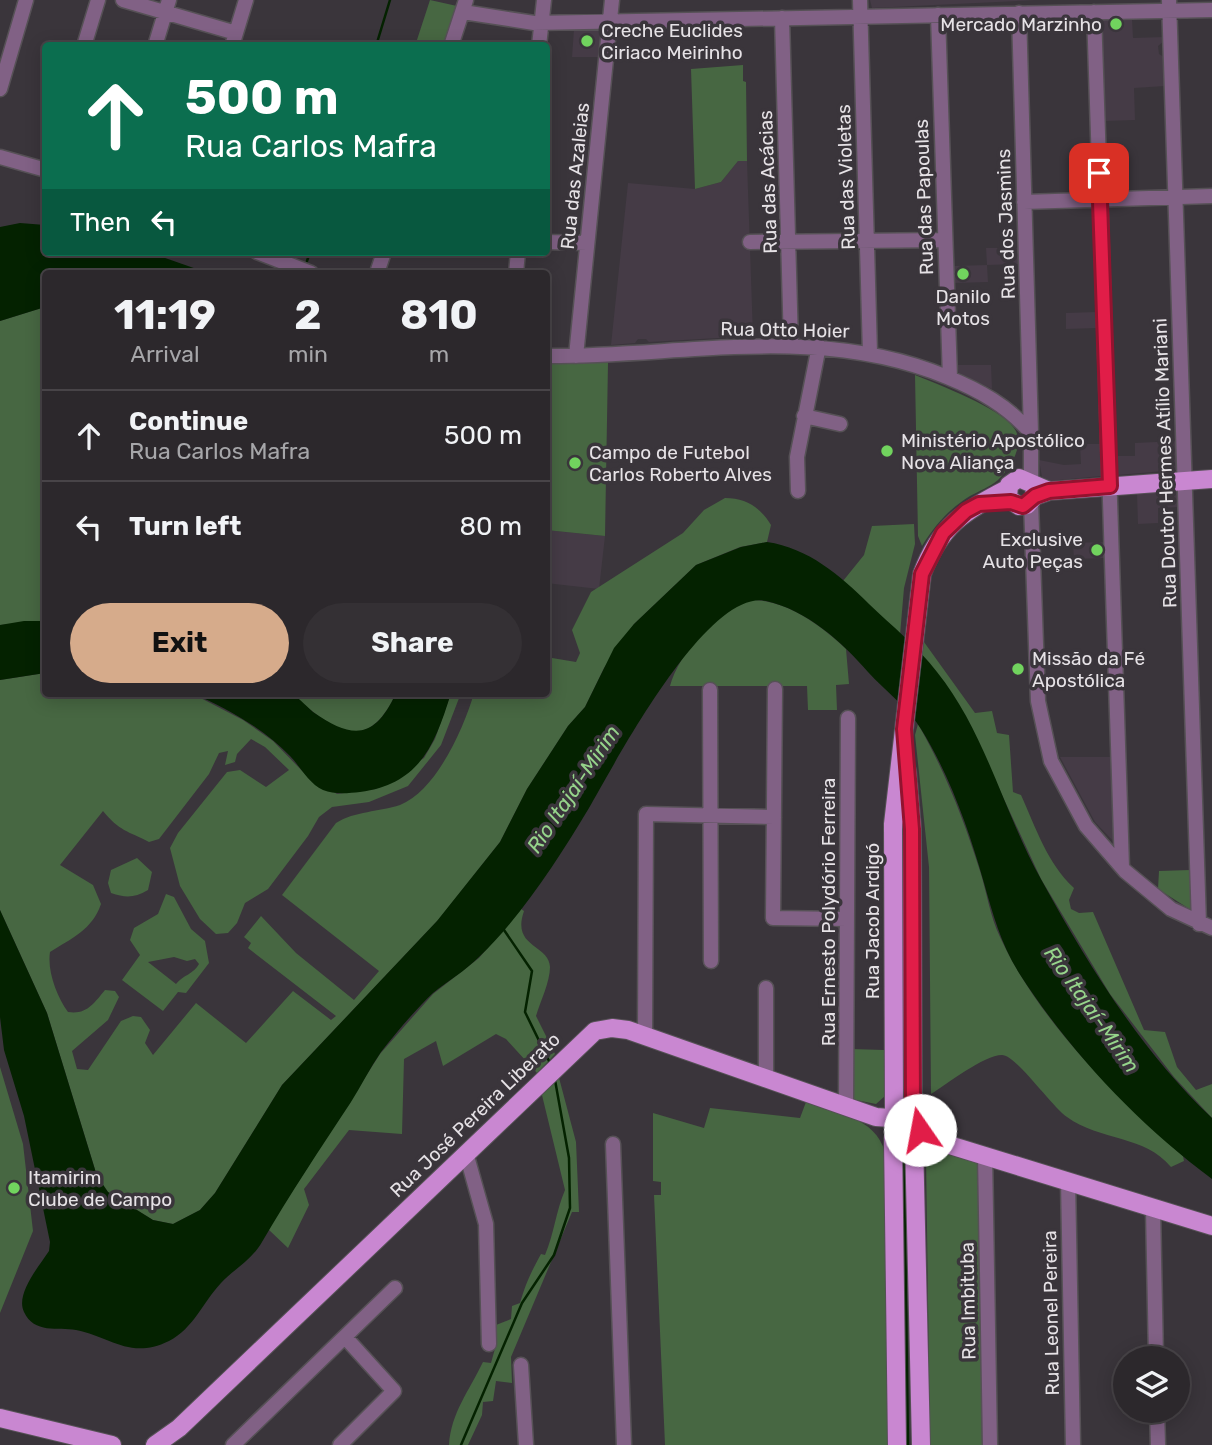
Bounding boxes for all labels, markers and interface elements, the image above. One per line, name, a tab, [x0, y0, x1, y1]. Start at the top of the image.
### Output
place label: Mercado Marzinho	[940, 13, 1102, 36]
marker: Mercado Marzinho	[1108, 16, 1124, 32]
place label: Creche Euclides Ciriaco Meirinho	[601, 19, 743, 64]
marker: Creche Euclides Ciriaco Meirinho	[579, 33, 595, 49]
text: 500 m	[185, 68, 339, 126]
icon: ahead	[70, 70, 161, 161]
street label: Rua das Azaleias	[556, 101, 594, 251]
street label: Rua das Violetas	[832, 104, 860, 250]
street label: Rua das Acácias	[754, 110, 782, 254]
street label: Rua das Papoulas	[910, 119, 938, 275]
text: Rua Carlos Mafra	[185, 127, 437, 165]
pin	[1069, 143, 1129, 203]
street label: Rua dos Jasmins	[992, 148, 1020, 300]
icon: arrive	[1080, 154, 1118, 192]
icon: left	[145, 203, 183, 241]
text: Then	[70, 207, 131, 238]
marker: Danilo Motos	[955, 266, 971, 282]
place label: Danilo Motos	[935, 285, 991, 330]
text: 11:19	[114, 290, 216, 340]
text: 2	[294, 290, 322, 340]
text: 810	[400, 290, 478, 340]
street label: Rua Otto Hoier	[720, 317, 851, 343]
street label: Rua Doutor Hermes Atílio Mariani	[1148, 318, 1182, 608]
text: Arrival	[130, 340, 200, 368]
text: min	[288, 340, 328, 368]
text: m	[429, 340, 449, 368]
text: Continue	[129, 406, 248, 437]
icon: ahead	[70, 417, 108, 455]
text: 500 m	[444, 420, 522, 451]
place label: Ministério Apostólico Nova Aliança	[901, 429, 1085, 474]
text: Rua Carlos Mafra	[129, 437, 310, 465]
place label: Campo de Futebol Carlos Roberto Alves	[589, 441, 772, 486]
marker: Ministério Apostólico Nova Aliança	[879, 443, 895, 459]
marker: Campo de Futebol Carlos Roberto Alves	[567, 455, 583, 471]
icon: left	[70, 508, 108, 546]
text: Turn left	[129, 511, 241, 542]
text: 80 m	[459, 511, 522, 542]
place label: Exclusive Auto Peças	[983, 528, 1083, 573]
marker: Exclusive Auto Peças	[1089, 542, 1105, 558]
button: Exit	[70, 603, 289, 683]
button: Share	[303, 603, 522, 683]
place label: Missão da Fé Apostólica	[1032, 647, 1145, 692]
marker: Missão da Fé Apostólica	[1010, 661, 1026, 677]
water label: Rio Itajaí-Mirim	[521, 720, 625, 858]
street label: Rua Ernesto Polydório Ferreira	[817, 778, 840, 1046]
street label: Rua Jacob Ardigó	[861, 843, 884, 999]
water label: Rio Itajaí-Mirim	[1039, 941, 1145, 1077]
street label: Rua José Pereira Liberato	[385, 1028, 565, 1202]
position arrow	[883, 1093, 957, 1167]
place label: Itamirim Clube de Campo	[28, 1166, 172, 1211]
marker: Itamirim Clube de Campo	[6, 1180, 22, 1196]
street label: Rua Leonel Pereira	[1038, 1230, 1064, 1396]
street label: Rua Imbituba	[955, 1242, 981, 1360]
map controls	[1113, 1346, 1190, 1423]
button: layers	[1113, 1346, 1190, 1423]

